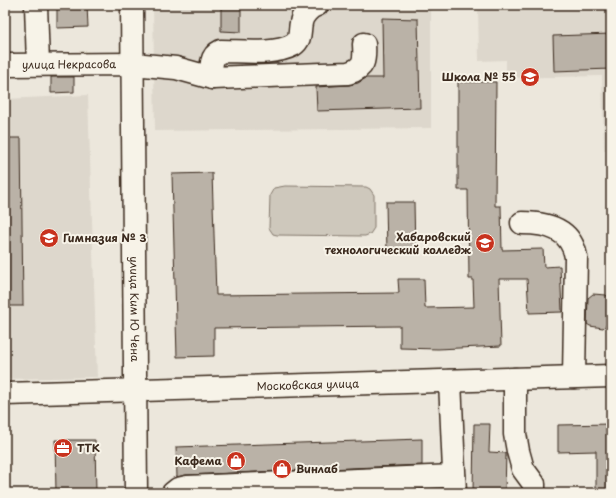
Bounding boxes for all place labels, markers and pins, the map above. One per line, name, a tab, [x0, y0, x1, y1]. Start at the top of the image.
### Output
school or university icon: Школа № 55	[519, 66, 541, 88]
place label: Школа № 55	[442, 68, 516, 85]
school or university icon: Гимназия № 3	[38, 227, 60, 249]
place label: Хабаровский технологический колледж	[325, 228, 472, 258]
place label: Гимназия № 3	[63, 229, 146, 246]
school or university icon: Хабаровский технологический колледж	[474, 232, 496, 254]
office icon: ТТК	[52, 437, 74, 459]
place label: ТТК	[77, 439, 100, 456]
shop icon: Кафема	[225, 450, 247, 472]
place label: Кафема	[175, 452, 222, 469]
shop icon: Винлаб	[271, 458, 293, 480]
place label: Винлаб	[296, 460, 338, 477]

